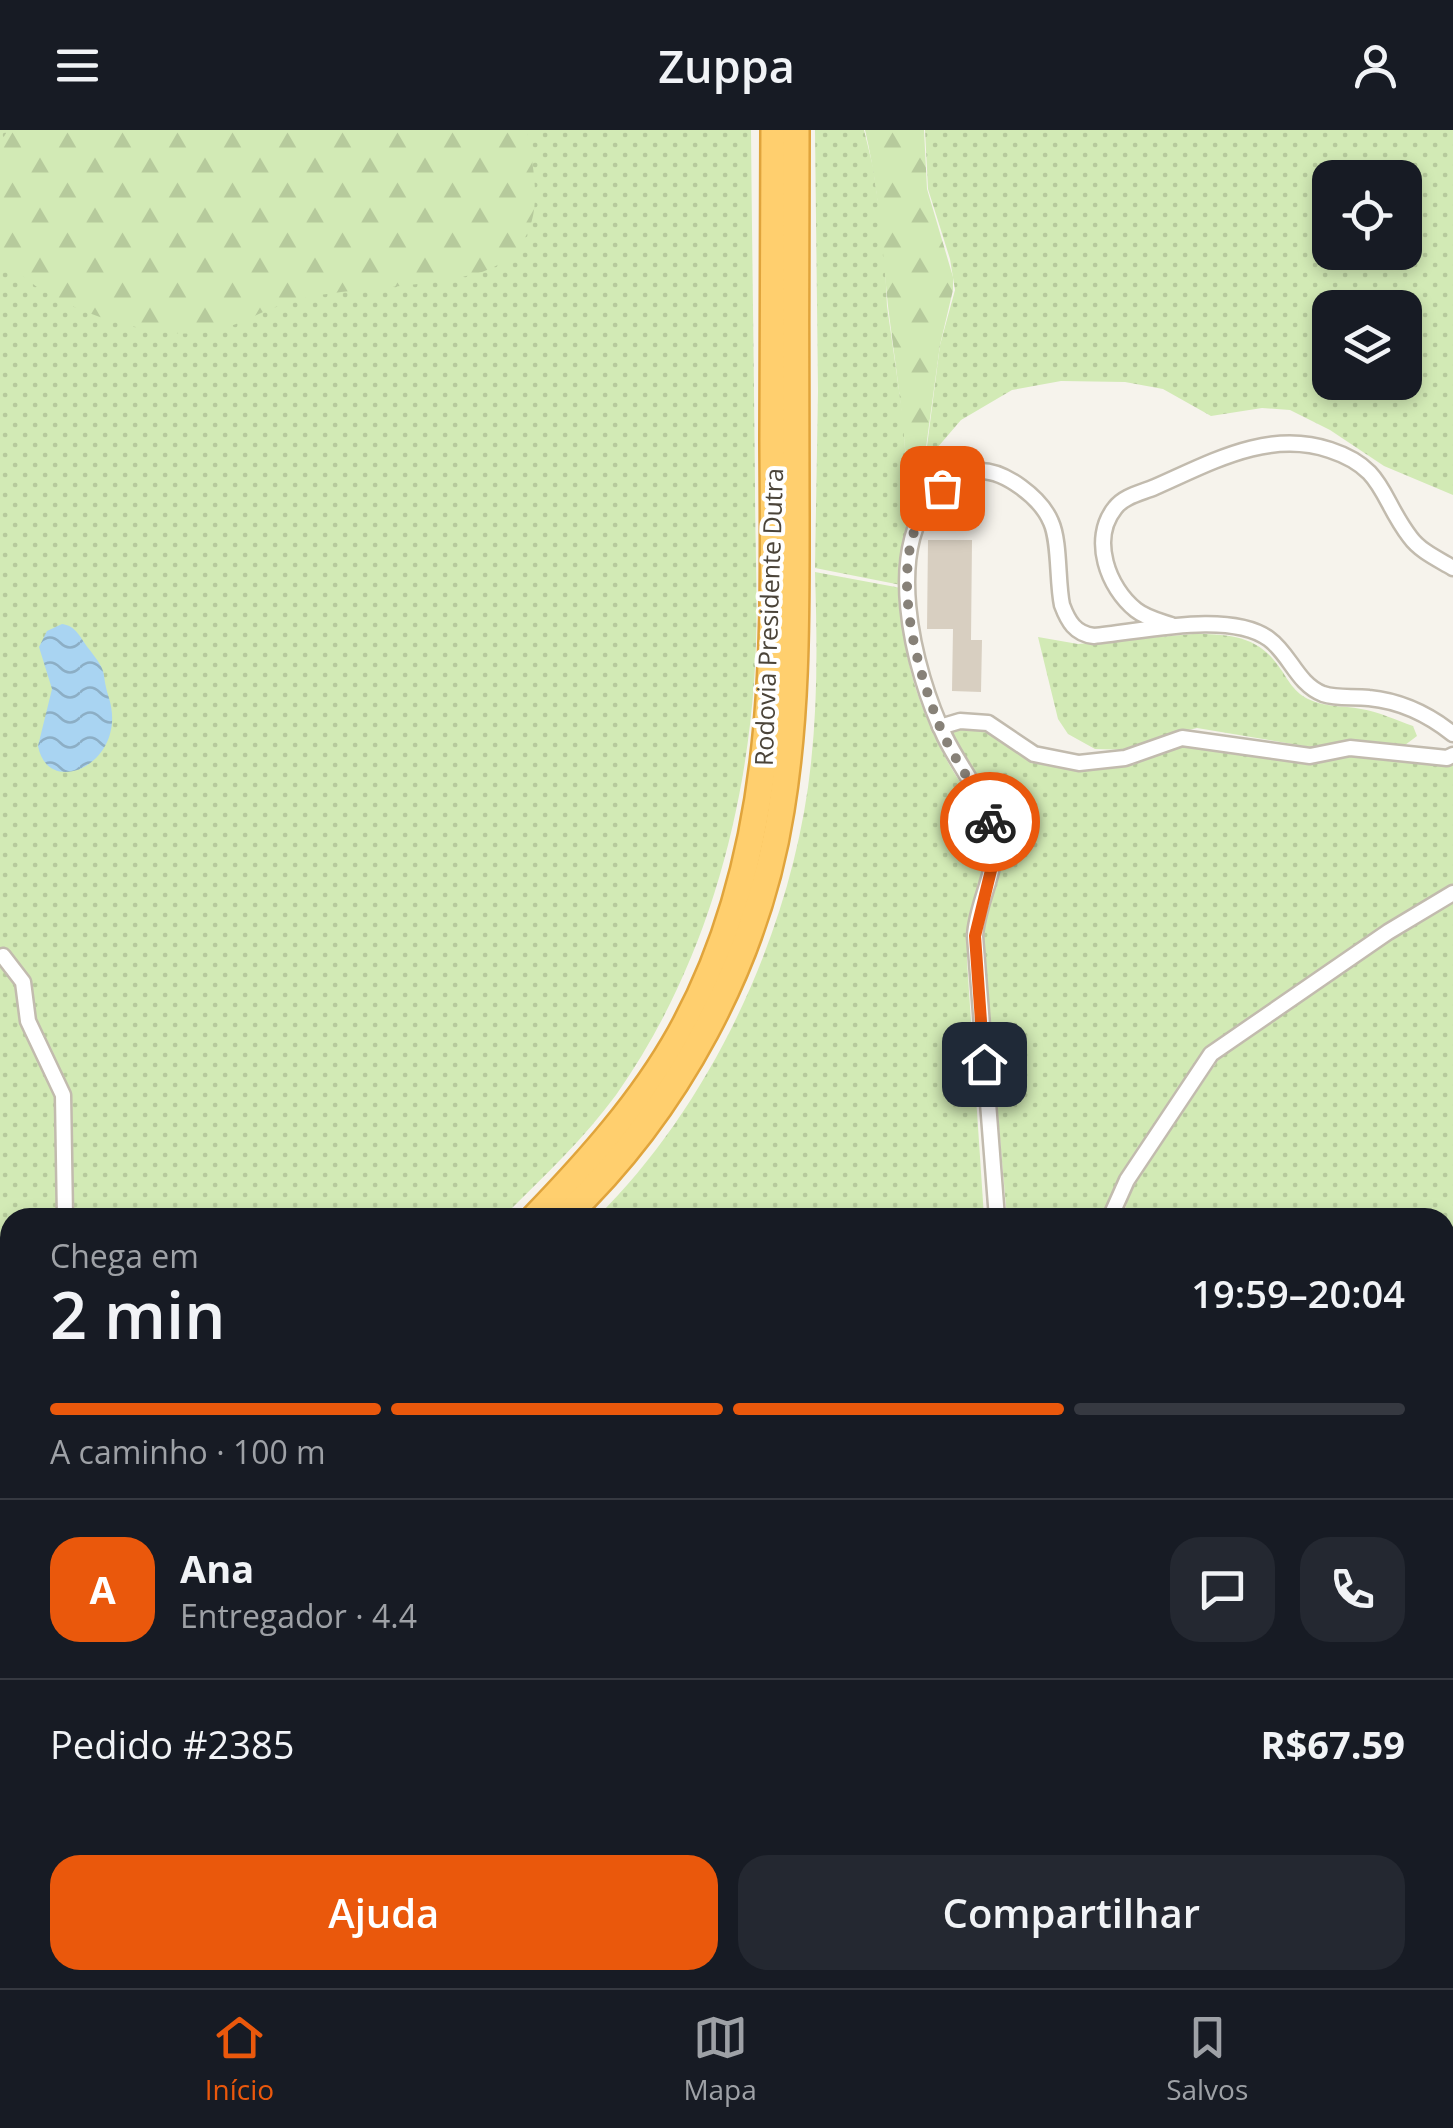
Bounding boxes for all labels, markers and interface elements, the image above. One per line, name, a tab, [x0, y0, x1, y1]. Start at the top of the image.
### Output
text: Zuppa	[658, 35, 795, 96]
icon: menu	[50, 38, 105, 93]
icon: person	[1348, 38, 1403, 93]
map controls	[1312, 160, 1422, 400]
button: locate	[1312, 160, 1422, 270]
button: layers	[1312, 290, 1422, 400]
pin	[900, 446, 985, 531]
icon: bag	[915, 461, 970, 516]
street label: Rodovia Presidente Dutra	[746, 467, 790, 767]
courier	[940, 772, 1040, 872]
icon: bike	[963, 795, 1018, 850]
pin	[942, 1022, 1027, 1107]
icon: home	[957, 1037, 1012, 1092]
text: Chega em	[50, 1234, 199, 1277]
text: 19:59–20:04	[1191, 1267, 1405, 1319]
text: 2 min	[50, 1270, 225, 1358]
text: A caminho · 100 m	[50, 1430, 326, 1473]
button: chat	[1170, 1537, 1275, 1642]
button: phone	[1300, 1537, 1405, 1642]
text: Ana	[180, 1542, 254, 1594]
text: A	[89, 1563, 116, 1615]
text: Entregador · 4.4	[180, 1594, 417, 1637]
text: Pedido #2385	[50, 1718, 294, 1770]
text: R$67.59	[1260, 1718, 1405, 1770]
button: Ajuda	[50, 1855, 718, 1970]
button: Compartilhar	[738, 1855, 1405, 1970]
tab: Início	[205, 2010, 274, 2108]
tab: Mapa	[683, 2010, 757, 2108]
tab: Salvos	[1166, 2010, 1248, 2108]

